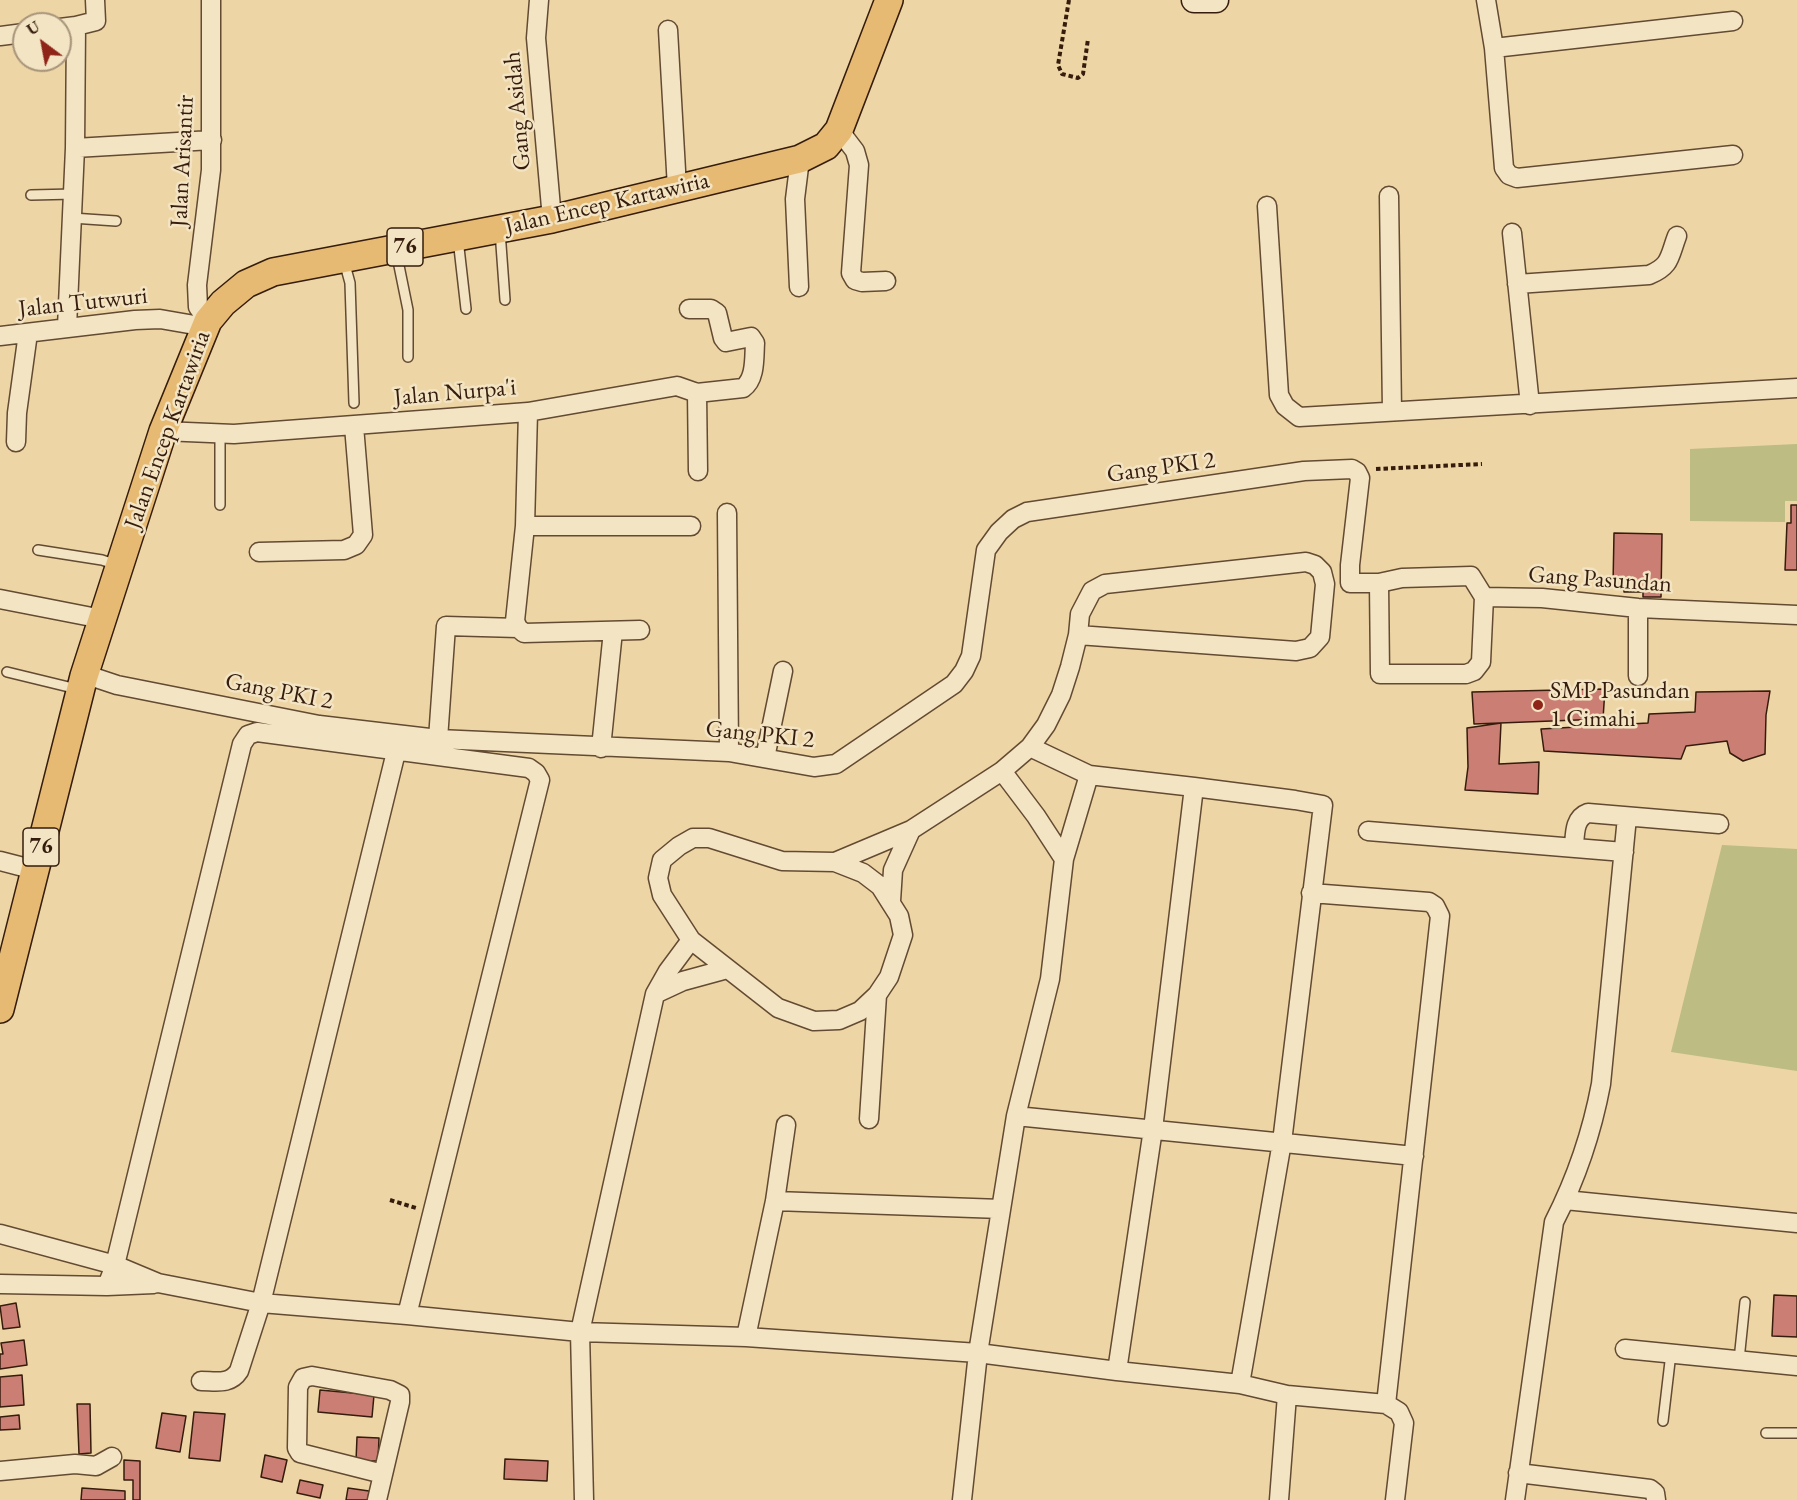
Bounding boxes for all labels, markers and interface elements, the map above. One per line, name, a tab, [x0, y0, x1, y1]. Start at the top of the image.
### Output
north arrow	[12, 12, 72, 72]
text: U	[23, 16, 44, 40]
street label: Gang Asidah	[498, 50, 538, 172]
street label: Jalan Arisantir	[165, 94, 201, 228]
street label: Jalan Encep Kartawiria	[502, 166, 712, 242]
road number: 76	[387, 228, 423, 266]
street label: Jalan Tutwuri	[17, 282, 149, 324]
street label: Jalan Encep Kartawiria	[119, 327, 217, 533]
street label: Jalan Nurpa'i	[393, 373, 517, 413]
street label: Gang PKI 2	[1105, 446, 1217, 490]
street label: Gang Pasundan	[1527, 561, 1673, 599]
street label: Gang PKI 2	[223, 667, 335, 717]
place label: SMP Pasundan 1 Cimahi	[1550, 677, 1690, 733]
marker: SMP Pasundan 1 Cimahi	[1531, 698, 1545, 712]
street label: Gang PKI 2	[704, 715, 816, 755]
road number: 76	[23, 828, 59, 866]

